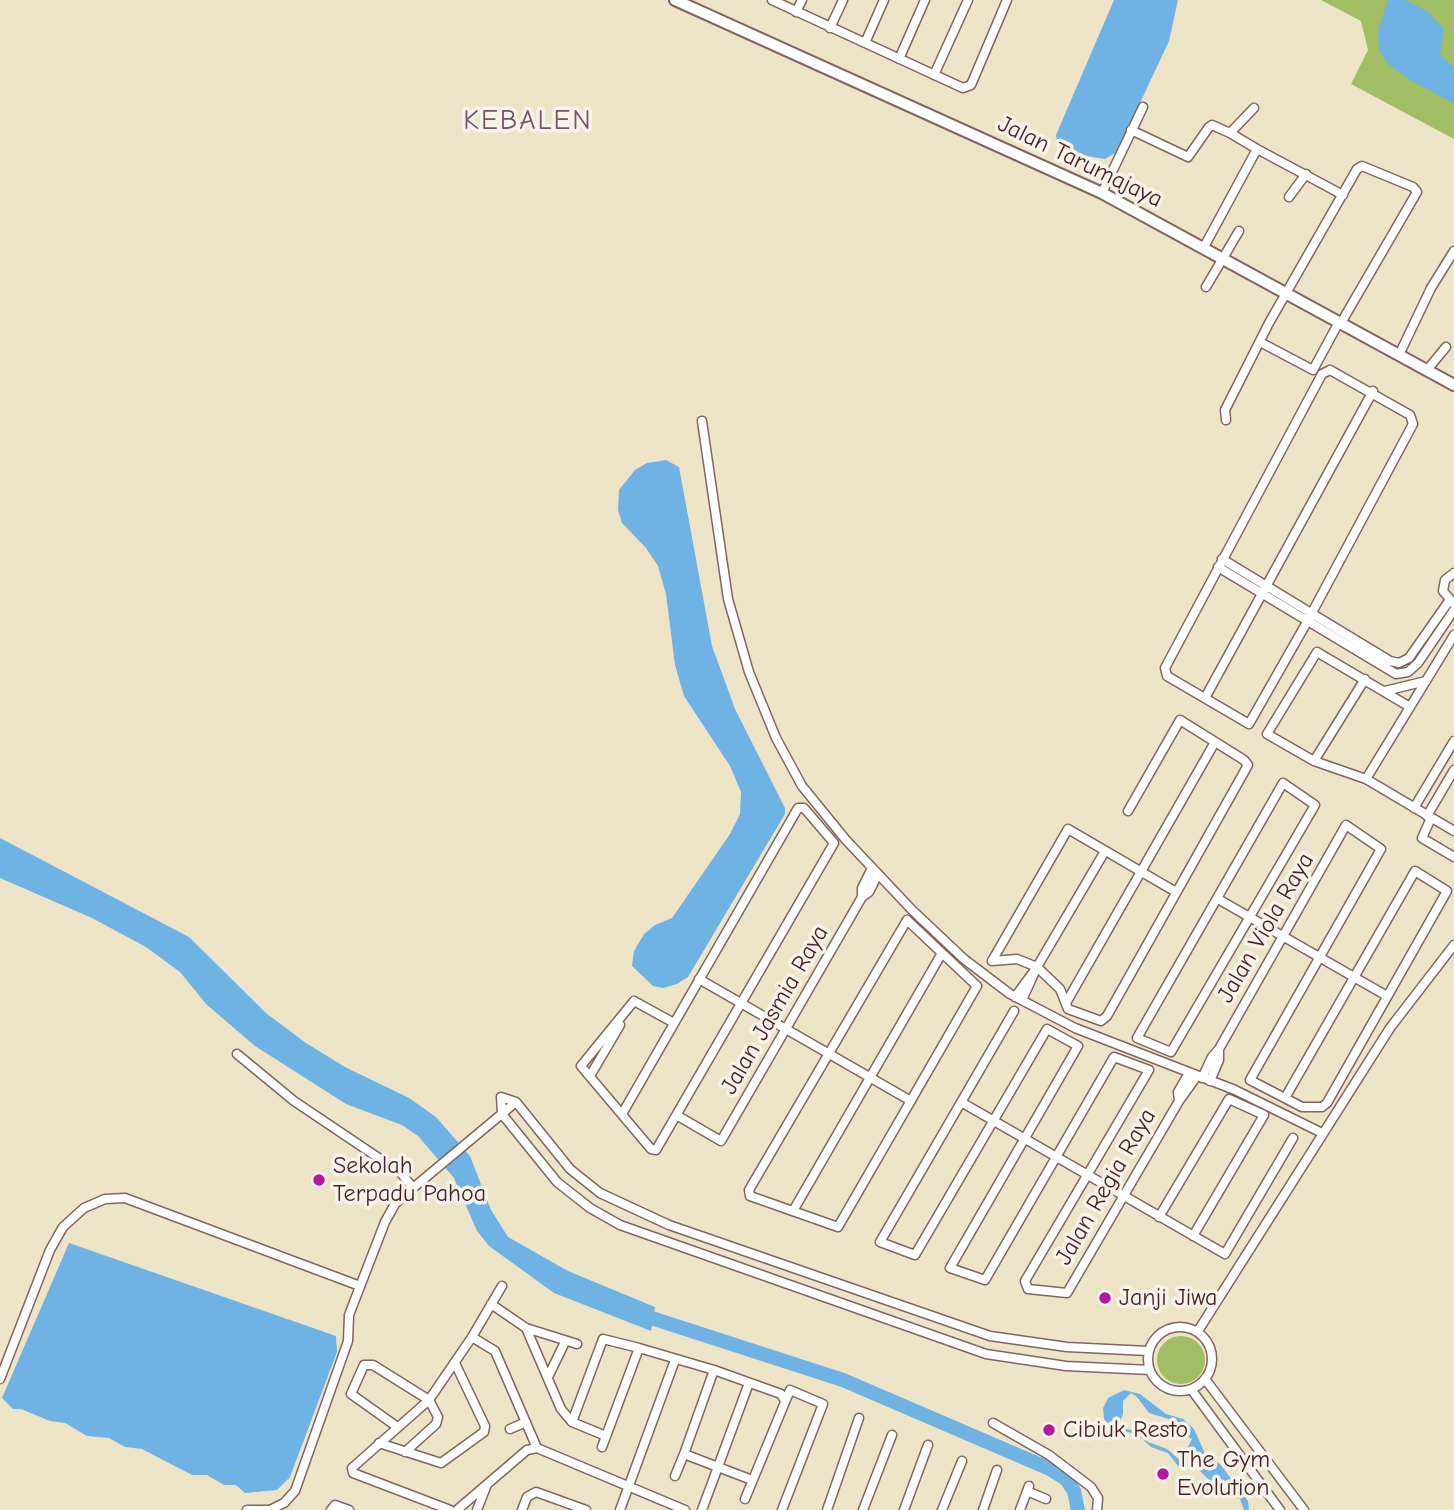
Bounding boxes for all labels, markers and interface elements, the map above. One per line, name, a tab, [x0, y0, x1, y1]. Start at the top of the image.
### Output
district label: KEBALEN	[464, 104, 592, 138]
street label: Jalan Tarumajaya	[993, 110, 1167, 214]
street label: Jalan Viola Raya	[1212, 848, 1320, 1008]
street label: Jalan Jasmia Raya	[715, 920, 835, 1100]
street label: Jalan Regia Raya	[1050, 1104, 1162, 1270]
place label: Sekolah Terpadu Pahoa	[333, 1152, 486, 1208]
marker: Sekolah Terpadu Pahoa	[311, 1172, 327, 1188]
place label: Janji Jiwa	[1119, 1284, 1217, 1312]
marker: Janji Jiwa	[1097, 1290, 1113, 1306]
place label: Cibiuk Resto	[1063, 1416, 1188, 1444]
marker: Cibiuk Resto	[1041, 1422, 1057, 1438]
place label: The Gym Evolution	[1177, 1446, 1270, 1502]
marker: The Gym Evolution	[1155, 1466, 1171, 1482]

